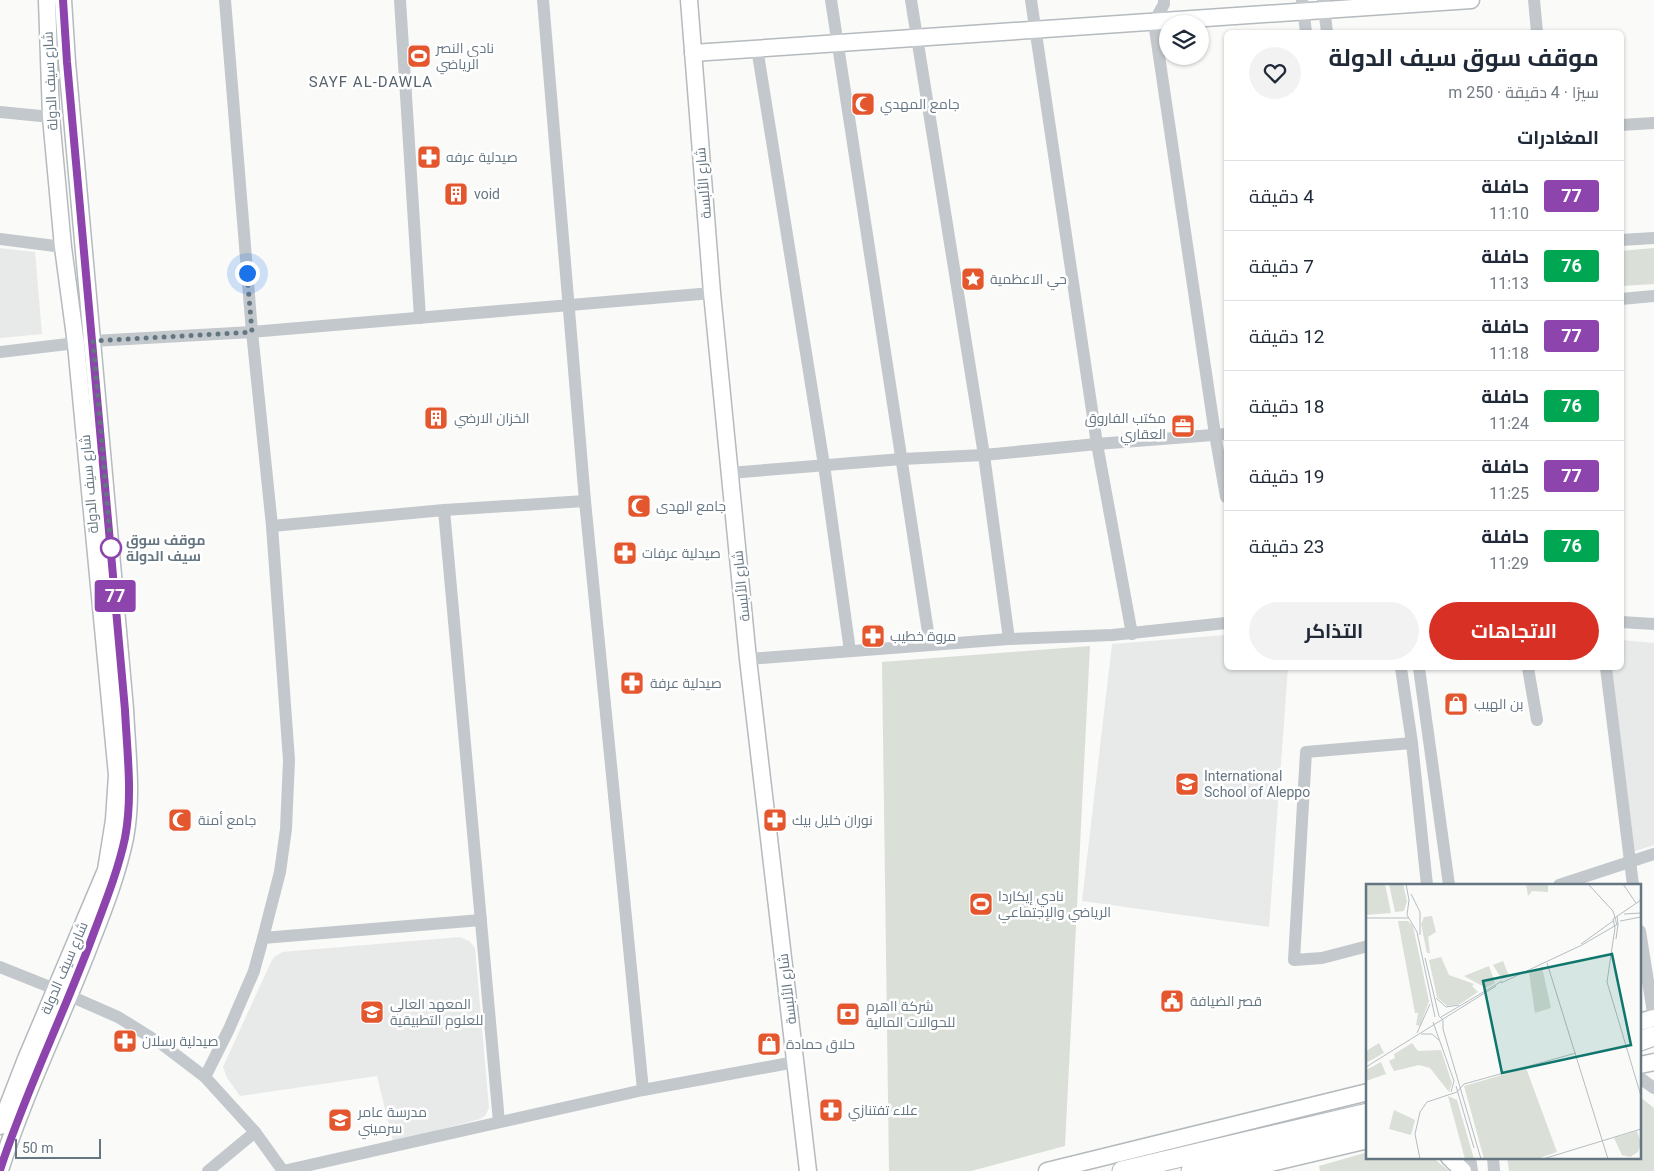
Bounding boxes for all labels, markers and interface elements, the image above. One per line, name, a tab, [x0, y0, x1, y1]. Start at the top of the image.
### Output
map controls	[1159, 15, 1209, 65]
button: layers	[1159, 15, 1209, 65]
street label: شارع سيف الدولة	[39, 31, 62, 131]
place label: نادي النصر الرياضي	[435, 40, 494, 75]
sports icon: نادي النصر الرياضي	[406, 43, 432, 69]
text: موقف سوق سيف الدولة	[1328, 44, 1599, 72]
button: heart	[1249, 47, 1301, 99]
district label: SAYF AL-DAWLA	[309, 73, 433, 91]
text: سيرًا · 4 دقيقة · 250 m	[1448, 83, 1599, 102]
mosque icon: جامع المهدي	[850, 91, 876, 117]
place label: جامع المهدي	[880, 96, 960, 116]
text: المغادرات	[1517, 126, 1599, 149]
pharmacy icon: صيدلية عرفه	[416, 144, 442, 170]
street label: شارع الألبسة	[692, 147, 715, 219]
place label: صيدلية عرفه	[446, 149, 518, 165]
text: حافلة	[1481, 175, 1529, 198]
building icon: void	[443, 181, 469, 207]
text: 4 دقيقة	[1249, 185, 1314, 208]
text: 77	[1561, 185, 1582, 206]
place label: void	[474, 186, 500, 202]
text: 11:10	[1489, 204, 1529, 223]
text: حافلة	[1481, 245, 1529, 268]
text: 7 دقيقة	[1249, 255, 1314, 278]
text: 76	[1561, 255, 1582, 276]
your location	[235, 261, 260, 286]
place icon: حي الاعظمية	[960, 266, 986, 292]
place label: حي الاعظمية	[990, 271, 1067, 291]
text: 11:13	[1489, 274, 1529, 293]
text: حافلة	[1481, 315, 1529, 338]
text: 12 دقيقة	[1249, 325, 1325, 348]
text: 77	[1561, 325, 1582, 346]
text: 11:18	[1489, 344, 1529, 363]
text: حافلة	[1481, 385, 1529, 408]
text: 18 دقيقة	[1249, 395, 1325, 418]
text: 76	[1561, 395, 1582, 416]
building icon: الخزان الارضي	[423, 405, 449, 431]
place label: الخزان الارضي	[454, 410, 530, 429]
place label: مكتب الفاروق العقاري	[1085, 410, 1166, 446]
office icon: مكتب الفاروق العقاري	[1170, 413, 1196, 439]
text: 11:24	[1489, 414, 1529, 433]
street label: شارع سيف الدولة	[77, 434, 102, 534]
text: حافلة	[1481, 455, 1529, 478]
text: 19 دقيقة	[1249, 465, 1325, 488]
text: 77	[1561, 465, 1582, 486]
text: 11:25	[1489, 484, 1529, 503]
mosque icon: جامع الهدى	[626, 493, 652, 519]
place label: جامع الهدى	[656, 498, 726, 515]
text: حافلة	[1481, 525, 1529, 548]
place label: موقف سوق سيف الدولة	[126, 532, 205, 565]
text: 23 دقيقة	[1249, 535, 1325, 558]
text: 76	[1561, 535, 1582, 556]
marker: موقف سوق سيف الدولة	[100, 537, 122, 559]
pharmacy icon: صيدلية عرفات	[612, 540, 638, 566]
place label: صيدلية عرفات	[642, 545, 721, 561]
street label: شارع الألبسة	[729, 550, 754, 622]
text: 11:29	[1489, 554, 1529, 573]
line badge: 77	[92, 580, 138, 612]
text: 77	[105, 585, 125, 606]
button: التذاكر	[1249, 602, 1419, 660]
button: الاتجاهات	[1429, 602, 1599, 660]
pharmacy icon: مروة خطيب	[860, 623, 886, 649]
place label: مروة خطيب	[890, 628, 956, 644]
pharmacy icon: صيدلية عرفة	[619, 670, 645, 696]
place label: صيدلية عرفة	[650, 675, 722, 691]
shop icon: بن الهيب	[1443, 691, 1469, 717]
place label: بن الهيب	[1474, 696, 1523, 712]
place label: International School of Aleppo	[1204, 768, 1310, 800]
school or university icon: International School of Aleppo	[1174, 771, 1200, 797]
mosque icon: جامع أمنة	[167, 807, 193, 833]
pharmacy icon: نوران خليل بيك	[762, 807, 788, 833]
place label: جامع أمنة	[198, 811, 256, 829]
place label: نوران خليل بيك	[792, 812, 873, 828]
inset map	[1366, 884, 1642, 1158]
place label: نادي إيكاردا الرياضي والإجتماعي	[998, 888, 1111, 924]
sports icon: نادي إيكاردا الرياضي والإجتماعي	[968, 891, 994, 917]
street label: شارع سيف الدولة	[37, 919, 92, 1017]
street label: شارع الألبسة	[775, 952, 800, 1025]
public building icon: قصر الضيافة	[1159, 988, 1185, 1014]
place label: قصر الضيافة	[1190, 993, 1262, 1009]
place label: المعهد العالي للعلوم التطبيقية	[390, 996, 483, 1030]
place label: شركة ااهرم للحوالات المالية	[866, 998, 955, 1030]
school or university icon: المعهد العالي للعلوم التطبيقية	[359, 999, 385, 1025]
bank icon: شركة ااهرم للحوالات المالية	[835, 1001, 861, 1027]
pharmacy icon: صيدلية رسلان	[112, 1028, 138, 1054]
shop icon: حلاق حمادة	[756, 1031, 782, 1057]
place label: صيدلية رسلان	[142, 1033, 219, 1049]
place label: حلاق حمادة	[786, 1036, 855, 1053]
pharmacy icon: علاء تفتنازي	[818, 1097, 844, 1123]
place label: علاء تفتنازي	[848, 1102, 918, 1122]
place label: مدرسة عامر سرميني	[357, 1104, 427, 1140]
school or university icon: مدرسة عامر سرميني	[327, 1107, 353, 1133]
scale bar	[15, 1136, 101, 1159]
text: 50 m	[22, 1140, 54, 1156]

